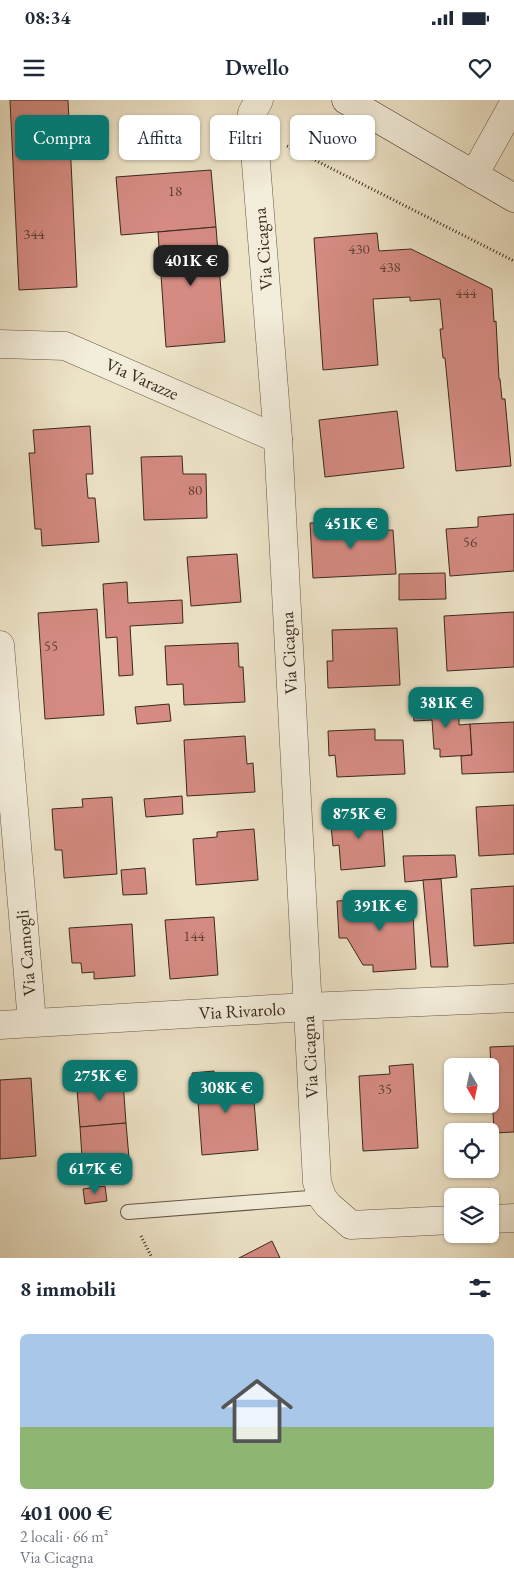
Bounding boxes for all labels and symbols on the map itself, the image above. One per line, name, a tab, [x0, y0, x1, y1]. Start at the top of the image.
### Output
house number: 18	[168, 181, 182, 200]
street label: Via Cicagna	[247, 206, 278, 291]
house number: 344	[23, 224, 46, 243]
house number: 430	[348, 239, 370, 258]
pin: 401K €	[150, 244, 232, 287]
house number: 438	[379, 257, 401, 276]
house number: 444	[455, 283, 478, 302]
street label: Via Varazze	[102, 352, 182, 405]
house number: 80	[188, 480, 202, 499]
pin: 451K €	[310, 508, 392, 550]
house number: 56	[463, 532, 477, 551]
street label: Via Cicagna	[275, 610, 302, 695]
house number: 55	[44, 636, 58, 655]
pin: 381K €	[405, 686, 487, 729]
pin: 875K €	[318, 798, 400, 840]
pin: 391K €	[339, 890, 421, 932]
street label: Via Camogli	[10, 908, 41, 997]
house number: 144	[183, 926, 206, 945]
street label: Via Rivarolo	[198, 997, 286, 1024]
street label: Via Cicagna	[296, 1014, 323, 1099]
north arrow	[444, 1058, 499, 1112]
pin: 275K €	[59, 1060, 141, 1102]
pin: 308K €	[185, 1072, 267, 1114]
house number: 35	[378, 1079, 392, 1098]
pin: 617K €	[54, 1152, 136, 1195]

